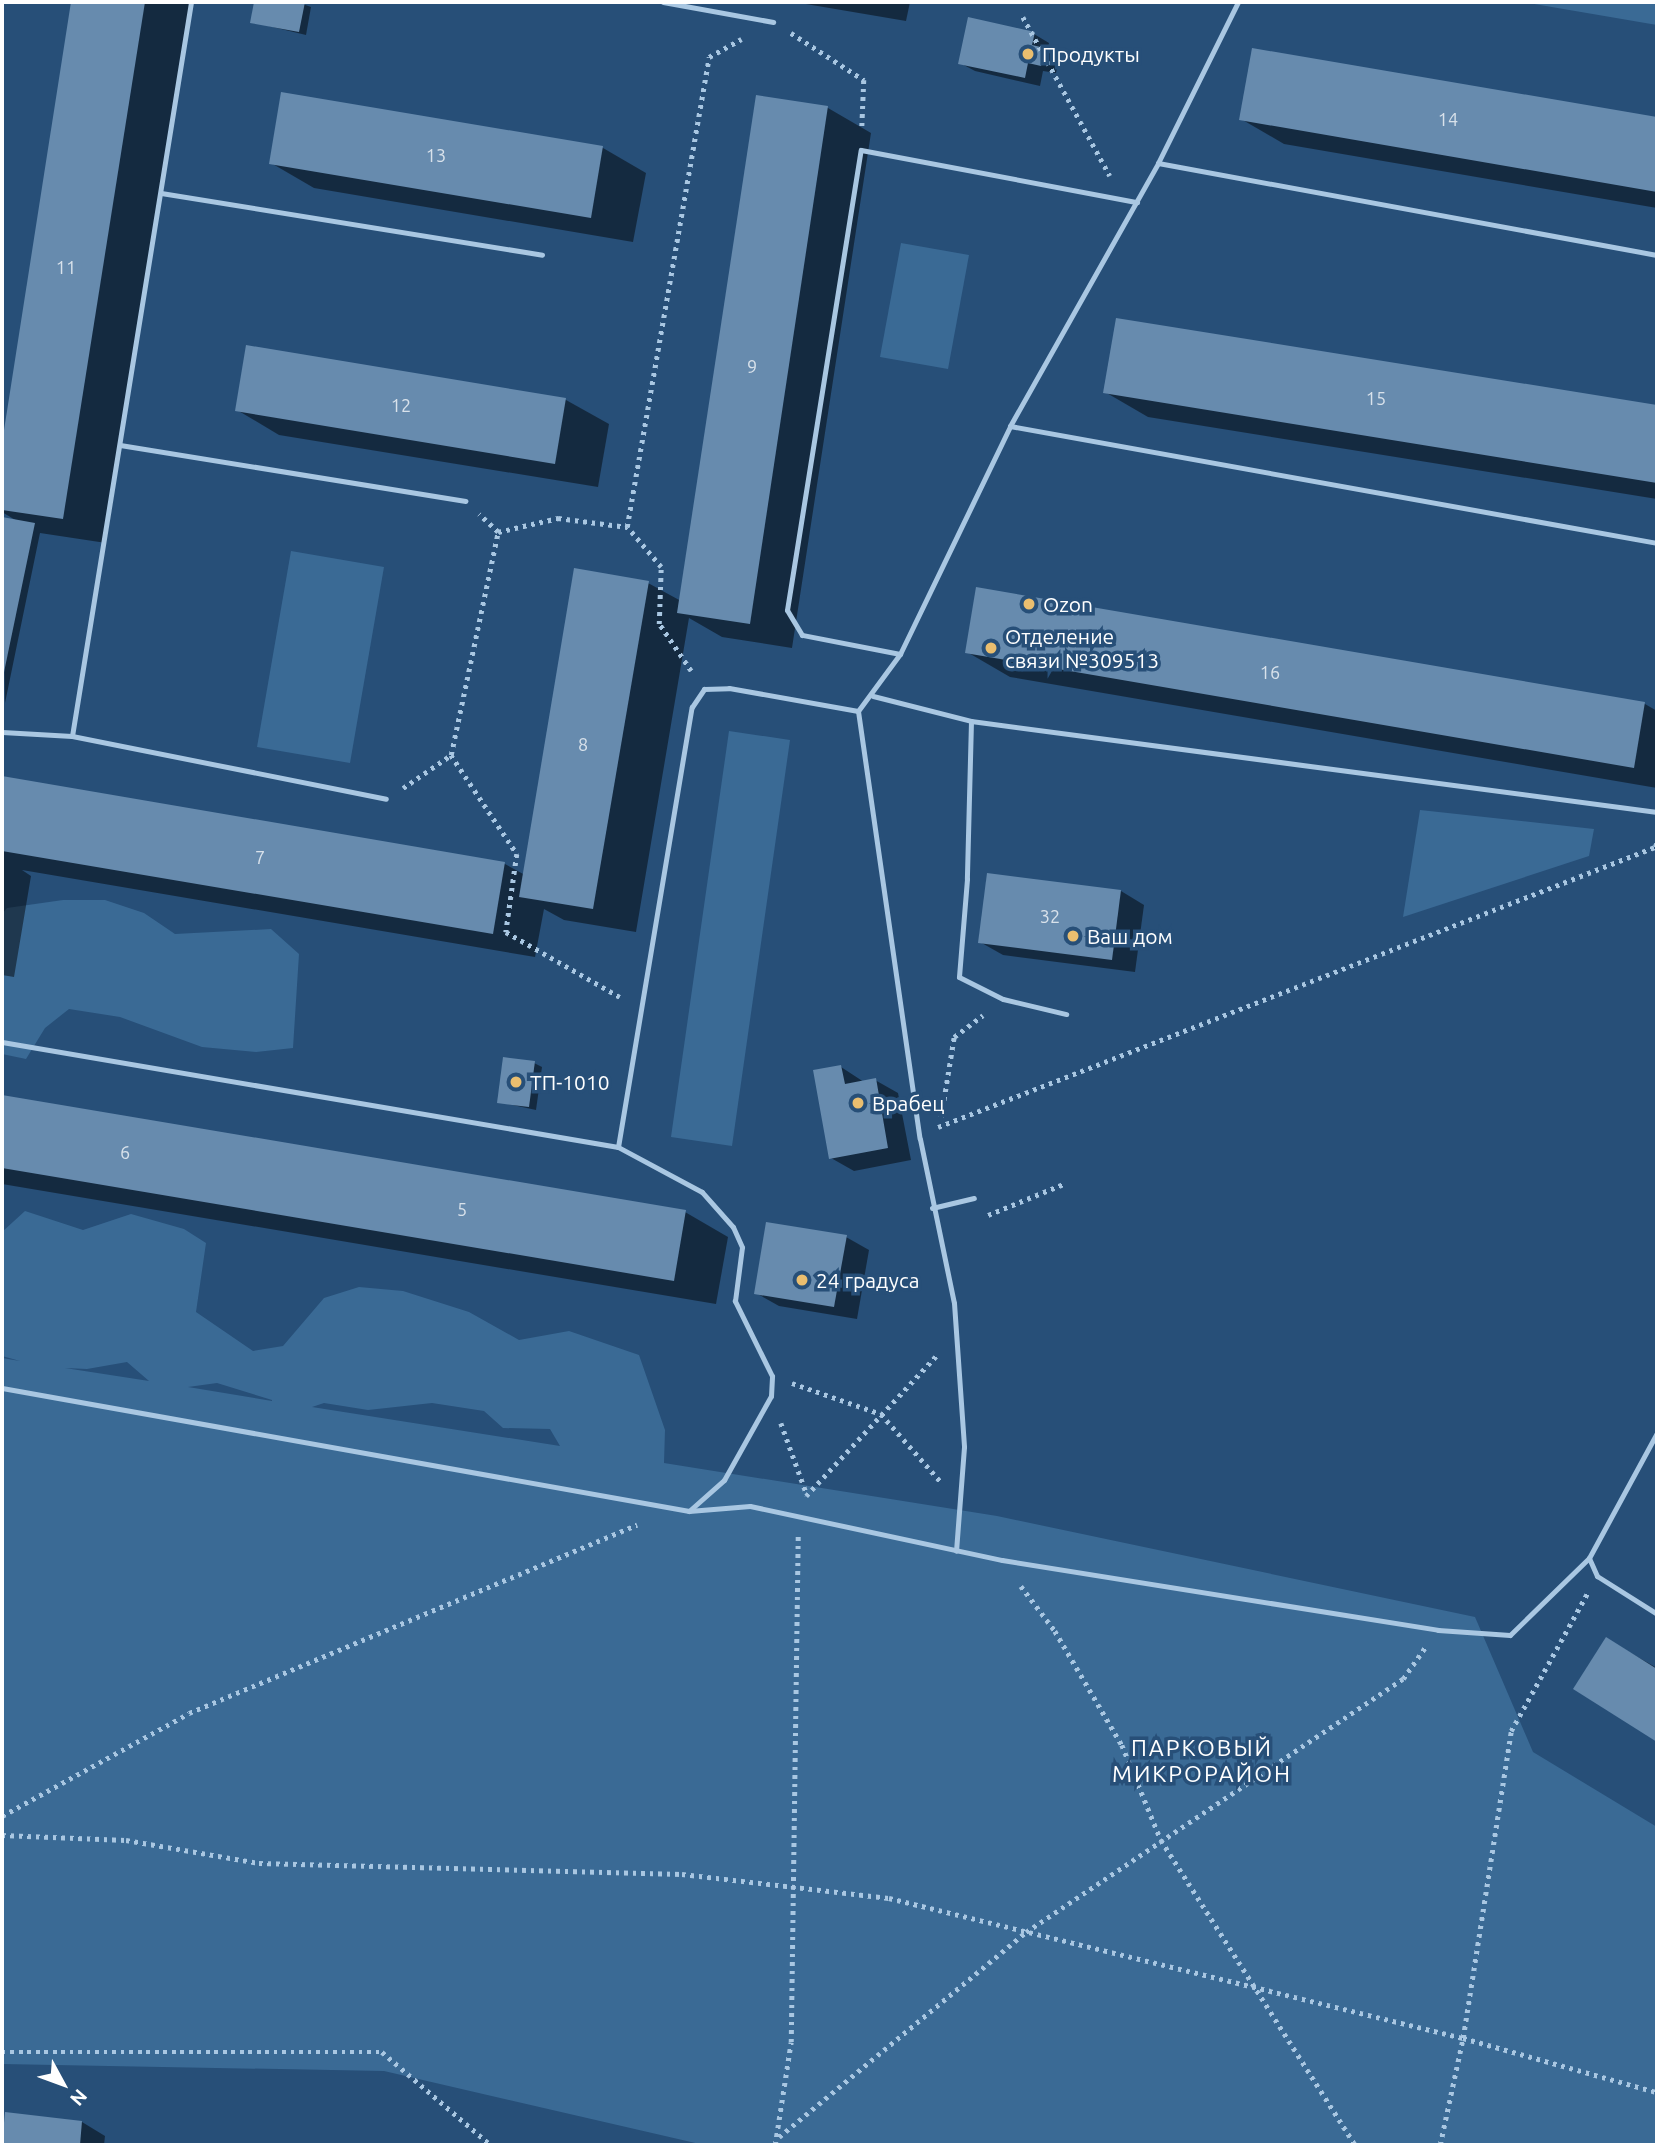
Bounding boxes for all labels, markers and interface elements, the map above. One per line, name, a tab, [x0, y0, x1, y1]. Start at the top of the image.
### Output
place label: Продукты	[1042, 41, 1140, 67]
marker: Продукты	[1020, 46, 1036, 62]
house number: 14	[1438, 108, 1458, 130]
house number: 13	[426, 144, 446, 166]
house number: 11	[56, 256, 76, 278]
house number: 9	[747, 355, 757, 377]
house number: 15	[1366, 387, 1386, 409]
house number: 12	[391, 394, 411, 416]
place label: Ozon	[1043, 591, 1093, 617]
marker: Ozon	[1021, 596, 1037, 612]
place label: Отделение связи №309513	[1005, 623, 1159, 673]
marker: Отделение связи №309513	[983, 640, 999, 656]
house number: 16	[1260, 661, 1280, 683]
house number: 8	[578, 733, 588, 755]
house number: 7	[255, 846, 265, 868]
house number: 32	[1040, 905, 1060, 927]
place label: Ваш дом	[1087, 923, 1173, 949]
marker: Ваш дом	[1065, 928, 1081, 944]
place label: ТП-1010	[530, 1069, 610, 1095]
marker: ТП-1010	[508, 1074, 524, 1090]
place label: Врабец	[872, 1090, 944, 1116]
marker: Врабец	[850, 1095, 866, 1111]
house number: 6	[120, 1141, 130, 1163]
house number: 5	[457, 1198, 467, 1220]
place label: 24 градуса	[816, 1267, 920, 1293]
marker: 24 градуса	[794, 1272, 810, 1288]
district label: ПАРКОВЫЙ МИКРОРАЙОН	[1113, 1734, 1291, 1788]
north arrow	[28, 2049, 98, 2119]
text: N	[66, 2085, 92, 2110]

